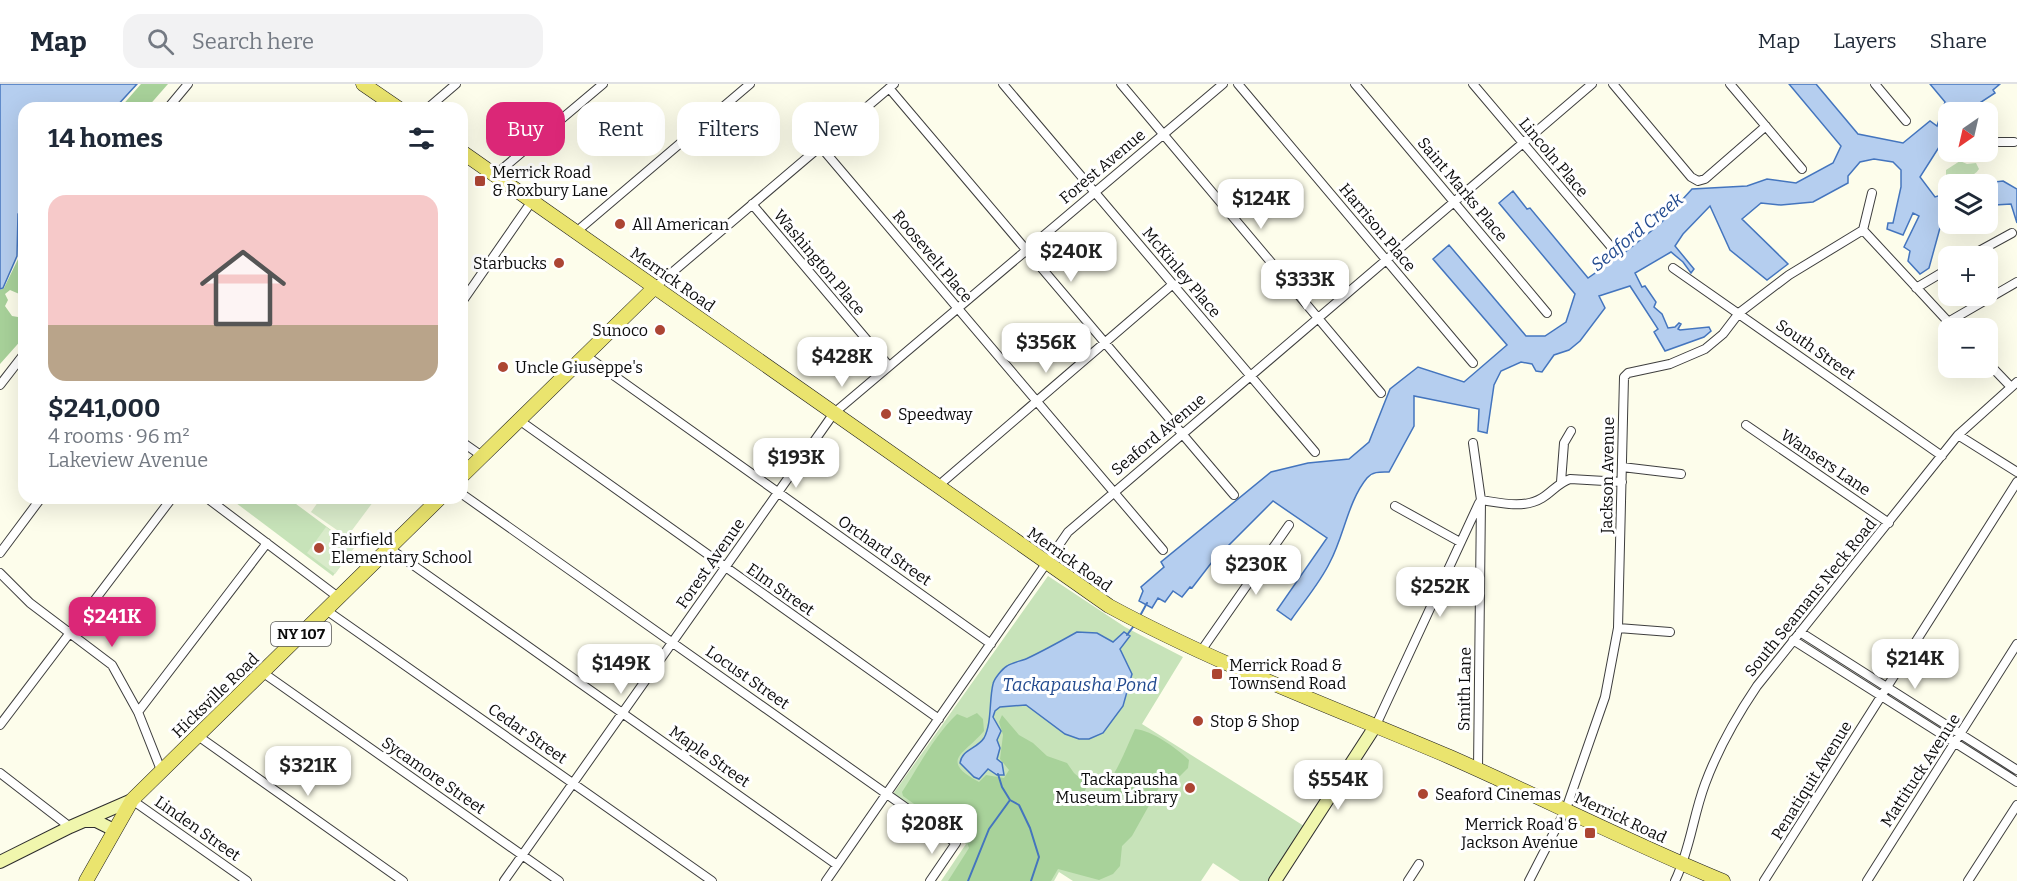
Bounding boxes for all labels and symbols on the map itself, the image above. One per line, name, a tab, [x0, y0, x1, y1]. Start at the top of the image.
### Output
north arrow	[1938, 102, 1998, 162]
street label: Lincoln Place	[1515, 114, 1592, 201]
street label: Forest Avenue	[1056, 125, 1149, 208]
street label: Saint Marks Place	[1414, 133, 1512, 245]
place label: Merrick Road & Roxbury Lane	[492, 163, 608, 200]
marker: Merrick Road & Roxbury Lane	[473, 174, 487, 188]
pin: $124K	[1219, 179, 1303, 230]
street label: Harrison Place	[1335, 179, 1420, 275]
water label: Seaford Creek	[1586, 188, 1688, 276]
street label: Washington Place	[770, 206, 869, 319]
street label: Roosevelt Place	[889, 206, 977, 306]
place label: All American	[632, 215, 729, 234]
marker: All American	[613, 217, 627, 231]
street label: McKinley Place	[1138, 223, 1225, 321]
pin: $240K	[1029, 232, 1113, 283]
street label: Merrick Road	[627, 243, 719, 316]
place label: Starbucks	[473, 254, 547, 273]
marker: Starbucks	[552, 256, 566, 270]
pin: $333K	[1263, 260, 1347, 311]
street label: South Street	[1772, 315, 1859, 384]
place label: Sunoco	[592, 321, 648, 340]
marker: Sunoco	[653, 323, 667, 337]
pin: $356K	[1004, 323, 1088, 374]
pin: $428K	[800, 337, 884, 388]
place label: Uncle Giuseppe's	[515, 358, 643, 377]
marker: Uncle Giuseppe's	[496, 360, 510, 374]
street label: Seaford Avenue	[1107, 389, 1209, 479]
place label: Speedway	[898, 405, 973, 424]
marker: Speedway	[879, 407, 893, 421]
street label: Jackson Avenue	[1597, 417, 1618, 534]
street label: Wansers Lane	[1777, 425, 1874, 499]
pin: $193K	[754, 438, 838, 489]
street label: Orchard Street	[834, 511, 935, 590]
street label: South Seamans Neck Road	[1741, 514, 1880, 680]
street label: Forest Avenue	[672, 515, 749, 612]
street label: Merrick Road	[1024, 523, 1116, 596]
place label: Fairfield Elementary School	[331, 530, 472, 567]
marker: Fairfield Elementary School	[312, 541, 326, 555]
pin: $230K	[1214, 545, 1298, 596]
street label: Elm Street	[743, 559, 818, 620]
pin: $252K	[1398, 567, 1482, 618]
pin: $241K	[70, 597, 154, 648]
road number: NY 107	[271, 622, 331, 646]
pin: $214K	[1873, 639, 1957, 690]
street label: Locust Street	[702, 642, 793, 713]
pin: $149K	[579, 644, 663, 695]
street label: Smith Lane	[1454, 647, 1475, 731]
street label: Hicksville Road	[168, 649, 263, 742]
place label: Merrick Road & Townsend Road	[1229, 656, 1347, 693]
marker: Merrick Road & Townsend Road	[1210, 667, 1224, 681]
water label: Tackapausha Pond	[1003, 674, 1158, 696]
street label: Cedar Street	[485, 699, 571, 768]
street label: Mattituck Avenue	[1877, 710, 1964, 830]
place label: Stop & Shop	[1210, 712, 1299, 731]
marker: Stop & Shop	[1191, 714, 1205, 728]
street label: Penatiquit Avenue	[1767, 717, 1856, 843]
street label: Maple Street	[666, 722, 754, 791]
street label: Sycamore Street	[378, 733, 489, 818]
pin: $321K	[266, 746, 350, 797]
pin: $554K	[1296, 760, 1380, 811]
place label: Tackapausha Museum Library	[1055, 770, 1179, 807]
marker: Tackapausha Museum Library	[1183, 781, 1197, 795]
place label: Seaford Cinemas	[1435, 785, 1561, 804]
marker: Seaford Cinemas	[1416, 787, 1430, 801]
street label: Merrick Road	[1572, 788, 1670, 847]
street label: Linden Street	[151, 792, 244, 865]
pin: $208K	[890, 804, 974, 855]
place label: Merrick Road & Jackson Avenue	[1460, 815, 1578, 852]
marker: Merrick Road & Jackson Avenue	[1583, 826, 1597, 840]

